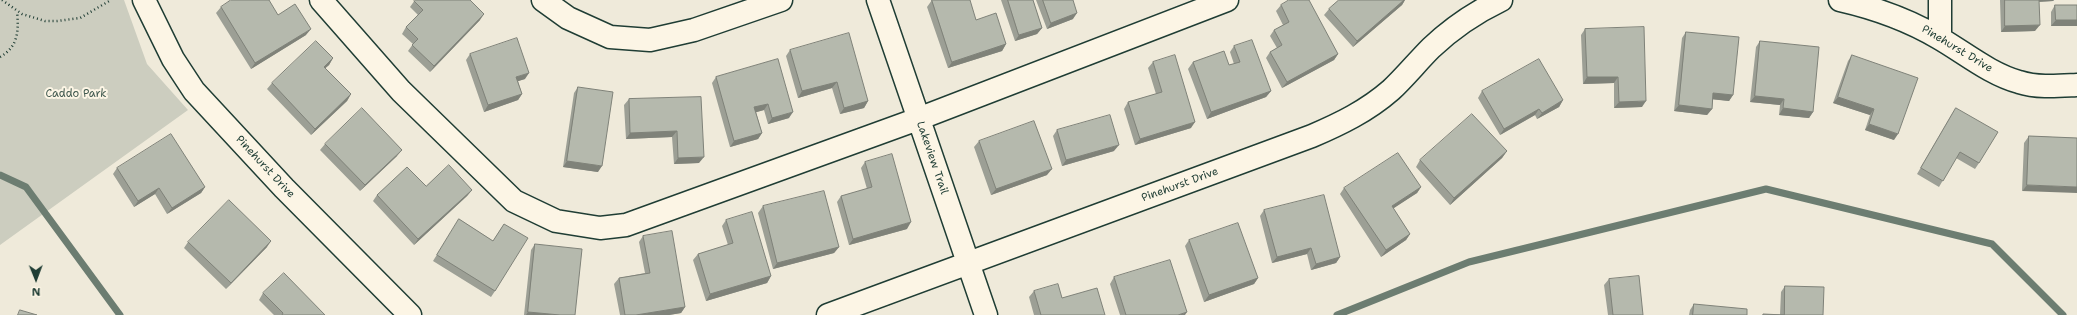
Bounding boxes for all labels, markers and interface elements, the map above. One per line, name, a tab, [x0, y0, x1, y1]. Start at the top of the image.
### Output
street label: Pinehurst Drive	[1919, 23, 1995, 75]
park label: Caddo Park	[45, 87, 107, 101]
street label: Lakeview Trail	[913, 120, 951, 196]
street label: Pinehurst Drive	[233, 133, 297, 201]
street label: Pinehurst Drive	[1140, 165, 1220, 205]
north arrow	[16, 259, 56, 299]
text: N	[32, 284, 41, 299]

